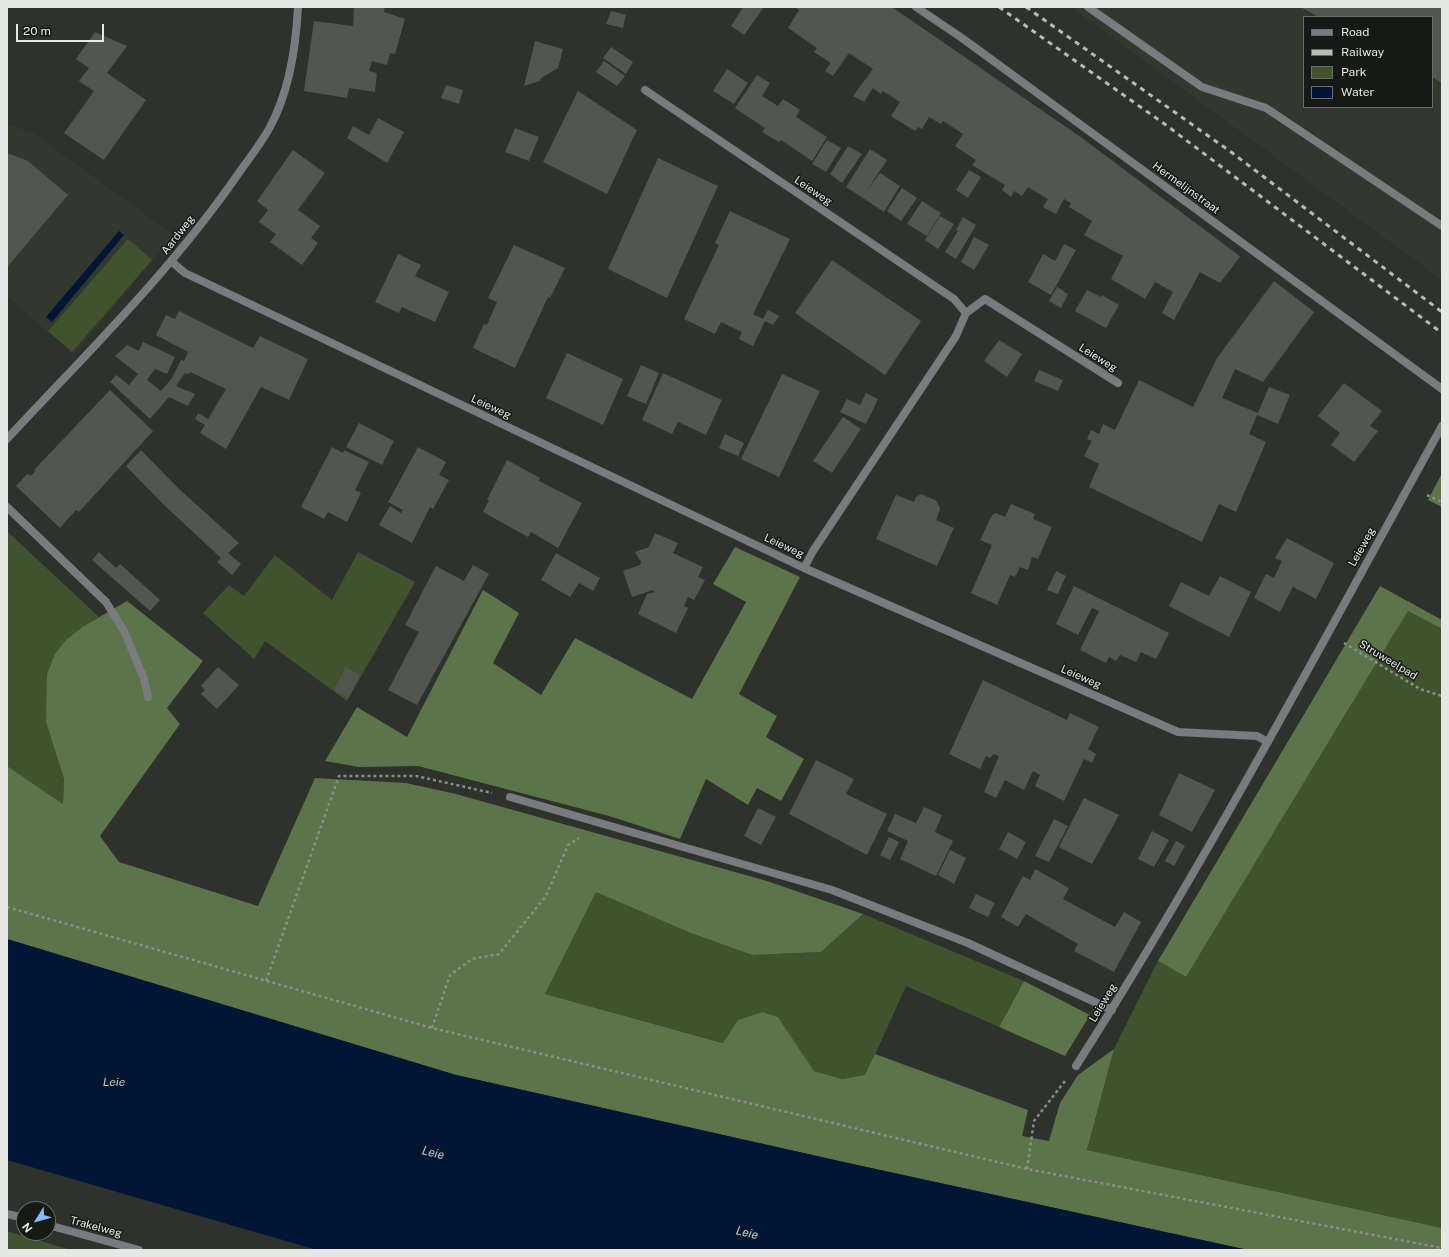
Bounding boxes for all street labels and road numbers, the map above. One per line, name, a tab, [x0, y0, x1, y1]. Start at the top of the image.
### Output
street label: Hermelijnstraat	[1150, 159, 1222, 217]
street label: Leieweg	[792, 174, 834, 208]
street label: Aardweg	[159, 213, 197, 257]
street label: Leieweg	[1076, 341, 1120, 375]
street label: Leieweg	[469, 392, 513, 422]
street label: Leieweg	[1346, 525, 1378, 569]
street label: Leieweg	[762, 531, 806, 561]
street label: Struweelpad	[1357, 637, 1419, 683]
street label: Leieweg	[1059, 662, 1103, 692]
street label: Leieweg	[1086, 981, 1120, 1025]
street label: Trakelweg	[69, 1214, 123, 1240]

